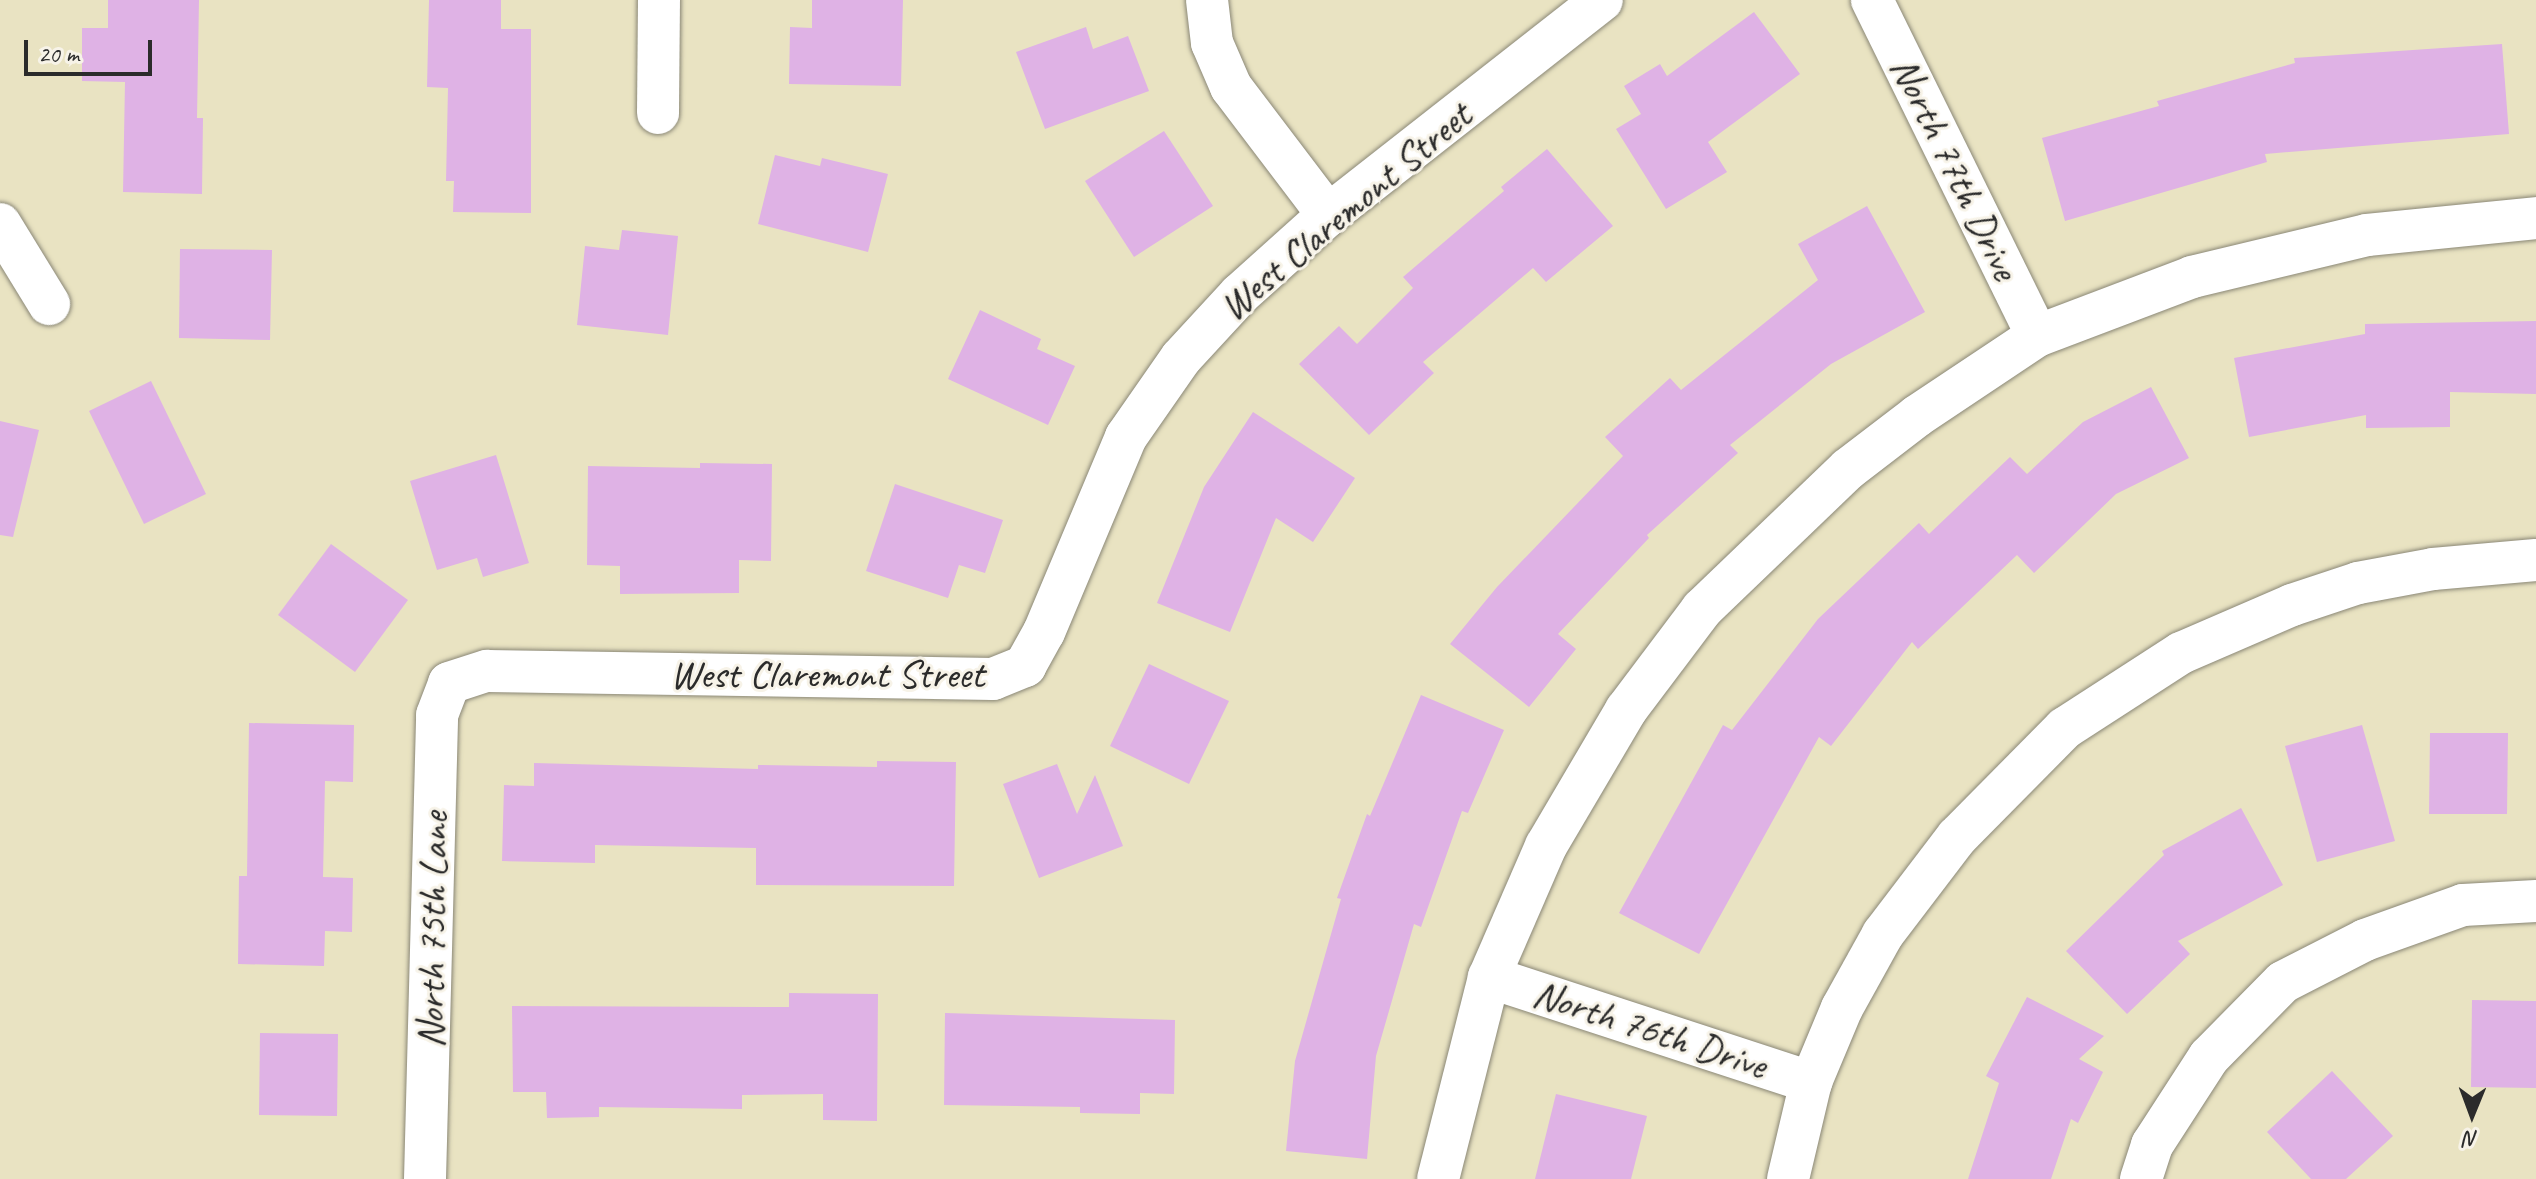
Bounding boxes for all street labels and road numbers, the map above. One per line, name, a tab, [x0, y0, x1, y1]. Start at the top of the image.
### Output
street label: North 77th Drive	[1880, 49, 2030, 287]
street label: West Claremont Street	[1209, 92, 1481, 330]
street label: West Claremont Street	[670, 650, 984, 698]
street label: North 75th Lane	[406, 812, 458, 1048]
street label: North 76th Drive	[1527, 969, 1773, 1089]

